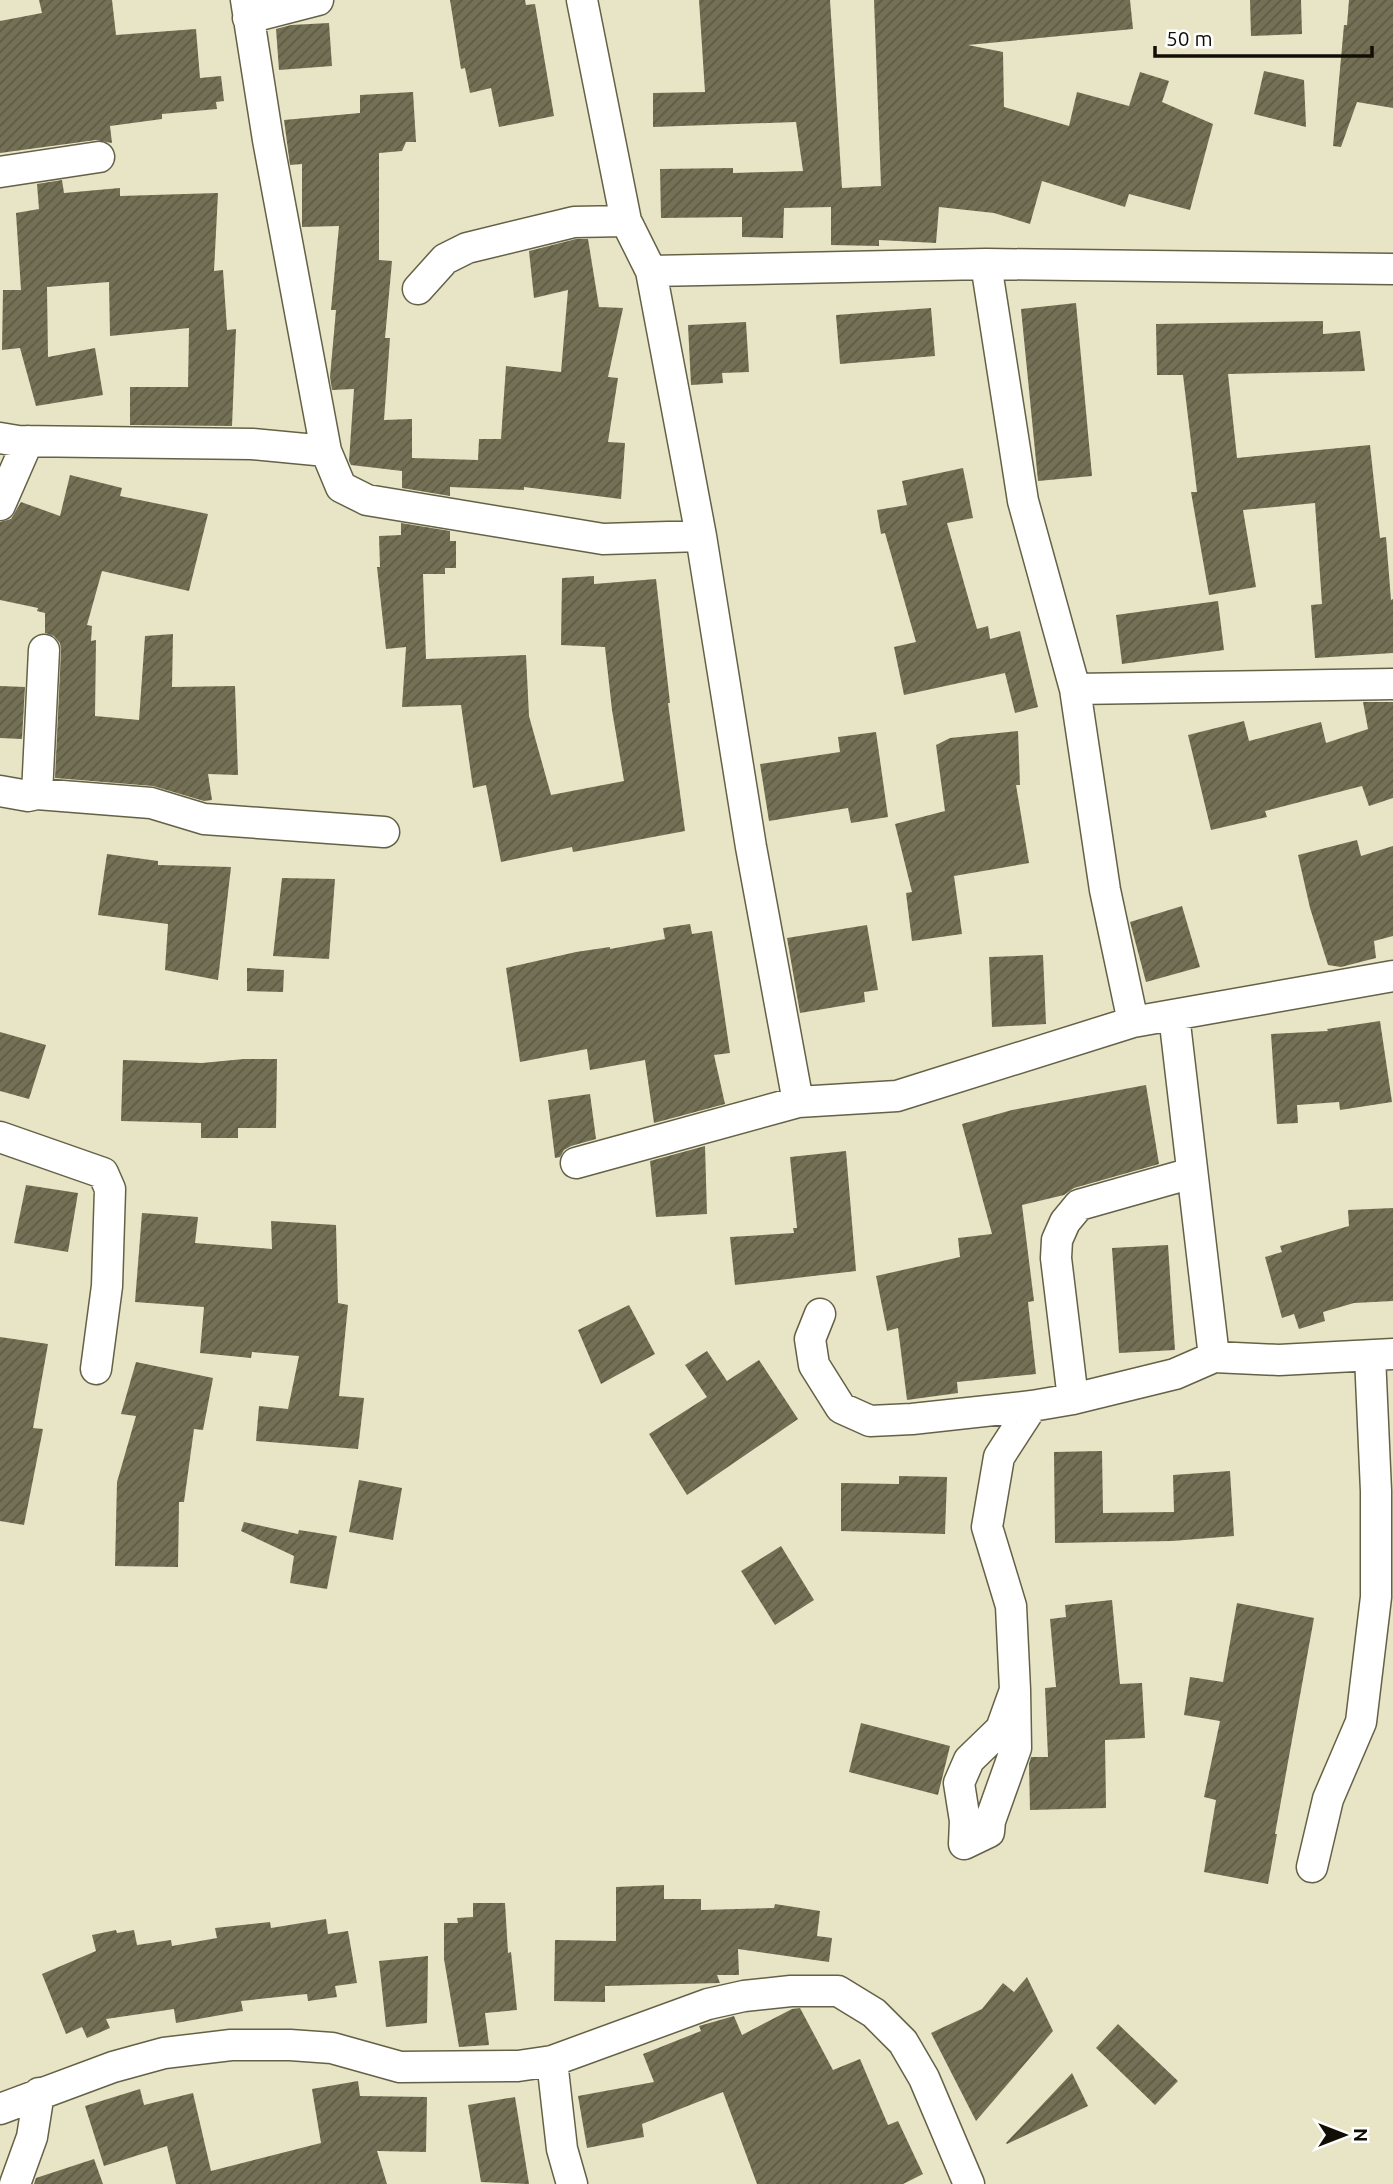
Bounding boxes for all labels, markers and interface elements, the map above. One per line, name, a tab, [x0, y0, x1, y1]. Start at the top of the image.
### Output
scale bar	[1155, 14, 1372, 58]
text: 50 m	[1166, 26, 1213, 50]
north arrow	[1309, 2100, 1379, 2170]
text: N	[1350, 2128, 1372, 2142]

